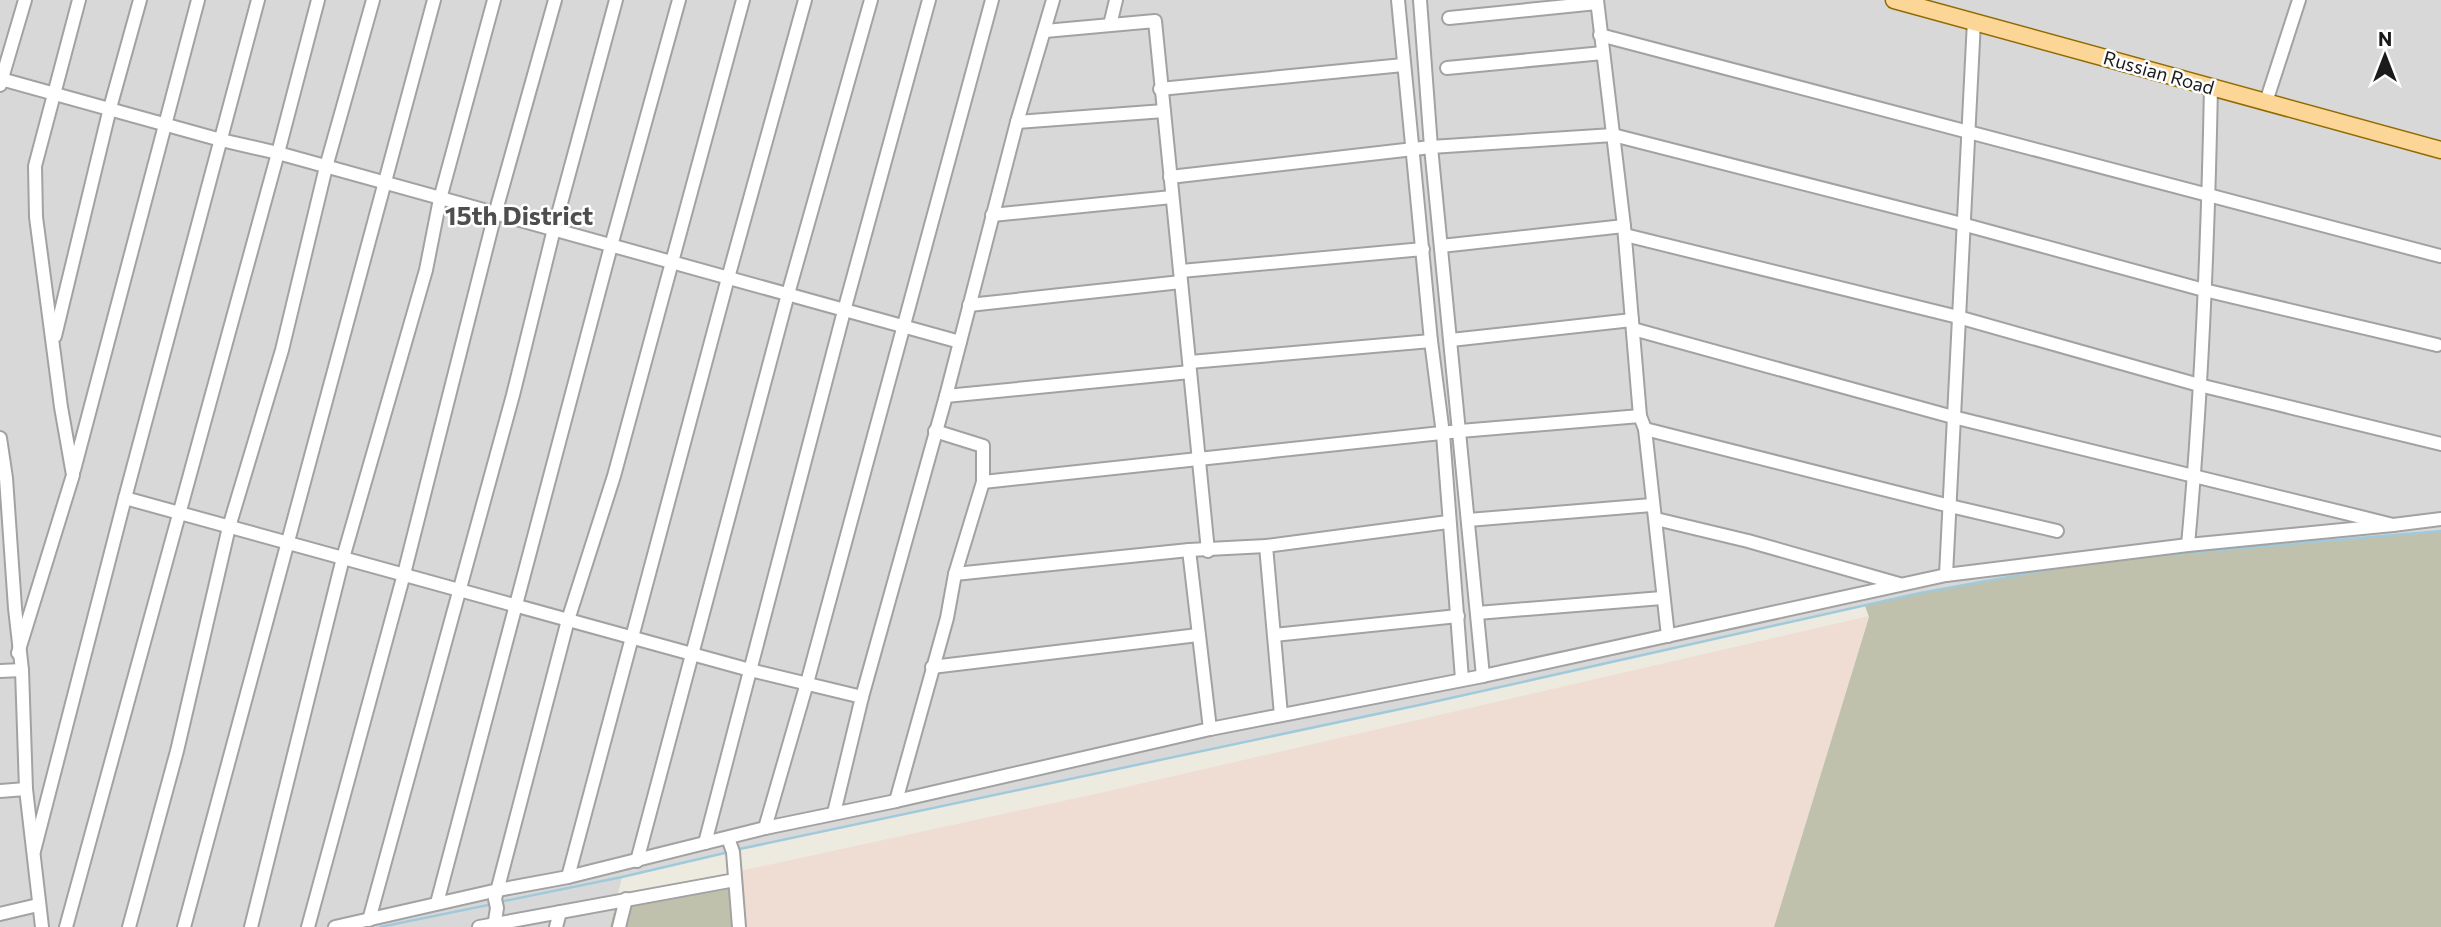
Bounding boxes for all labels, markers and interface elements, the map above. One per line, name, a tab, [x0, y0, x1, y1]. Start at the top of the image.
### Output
north arrow	[2350, 21, 2420, 91]
text: N	[2378, 27, 2392, 50]
street label: Russian Road	[2101, 45, 2217, 99]
district label: 15th District	[445, 199, 593, 230]

